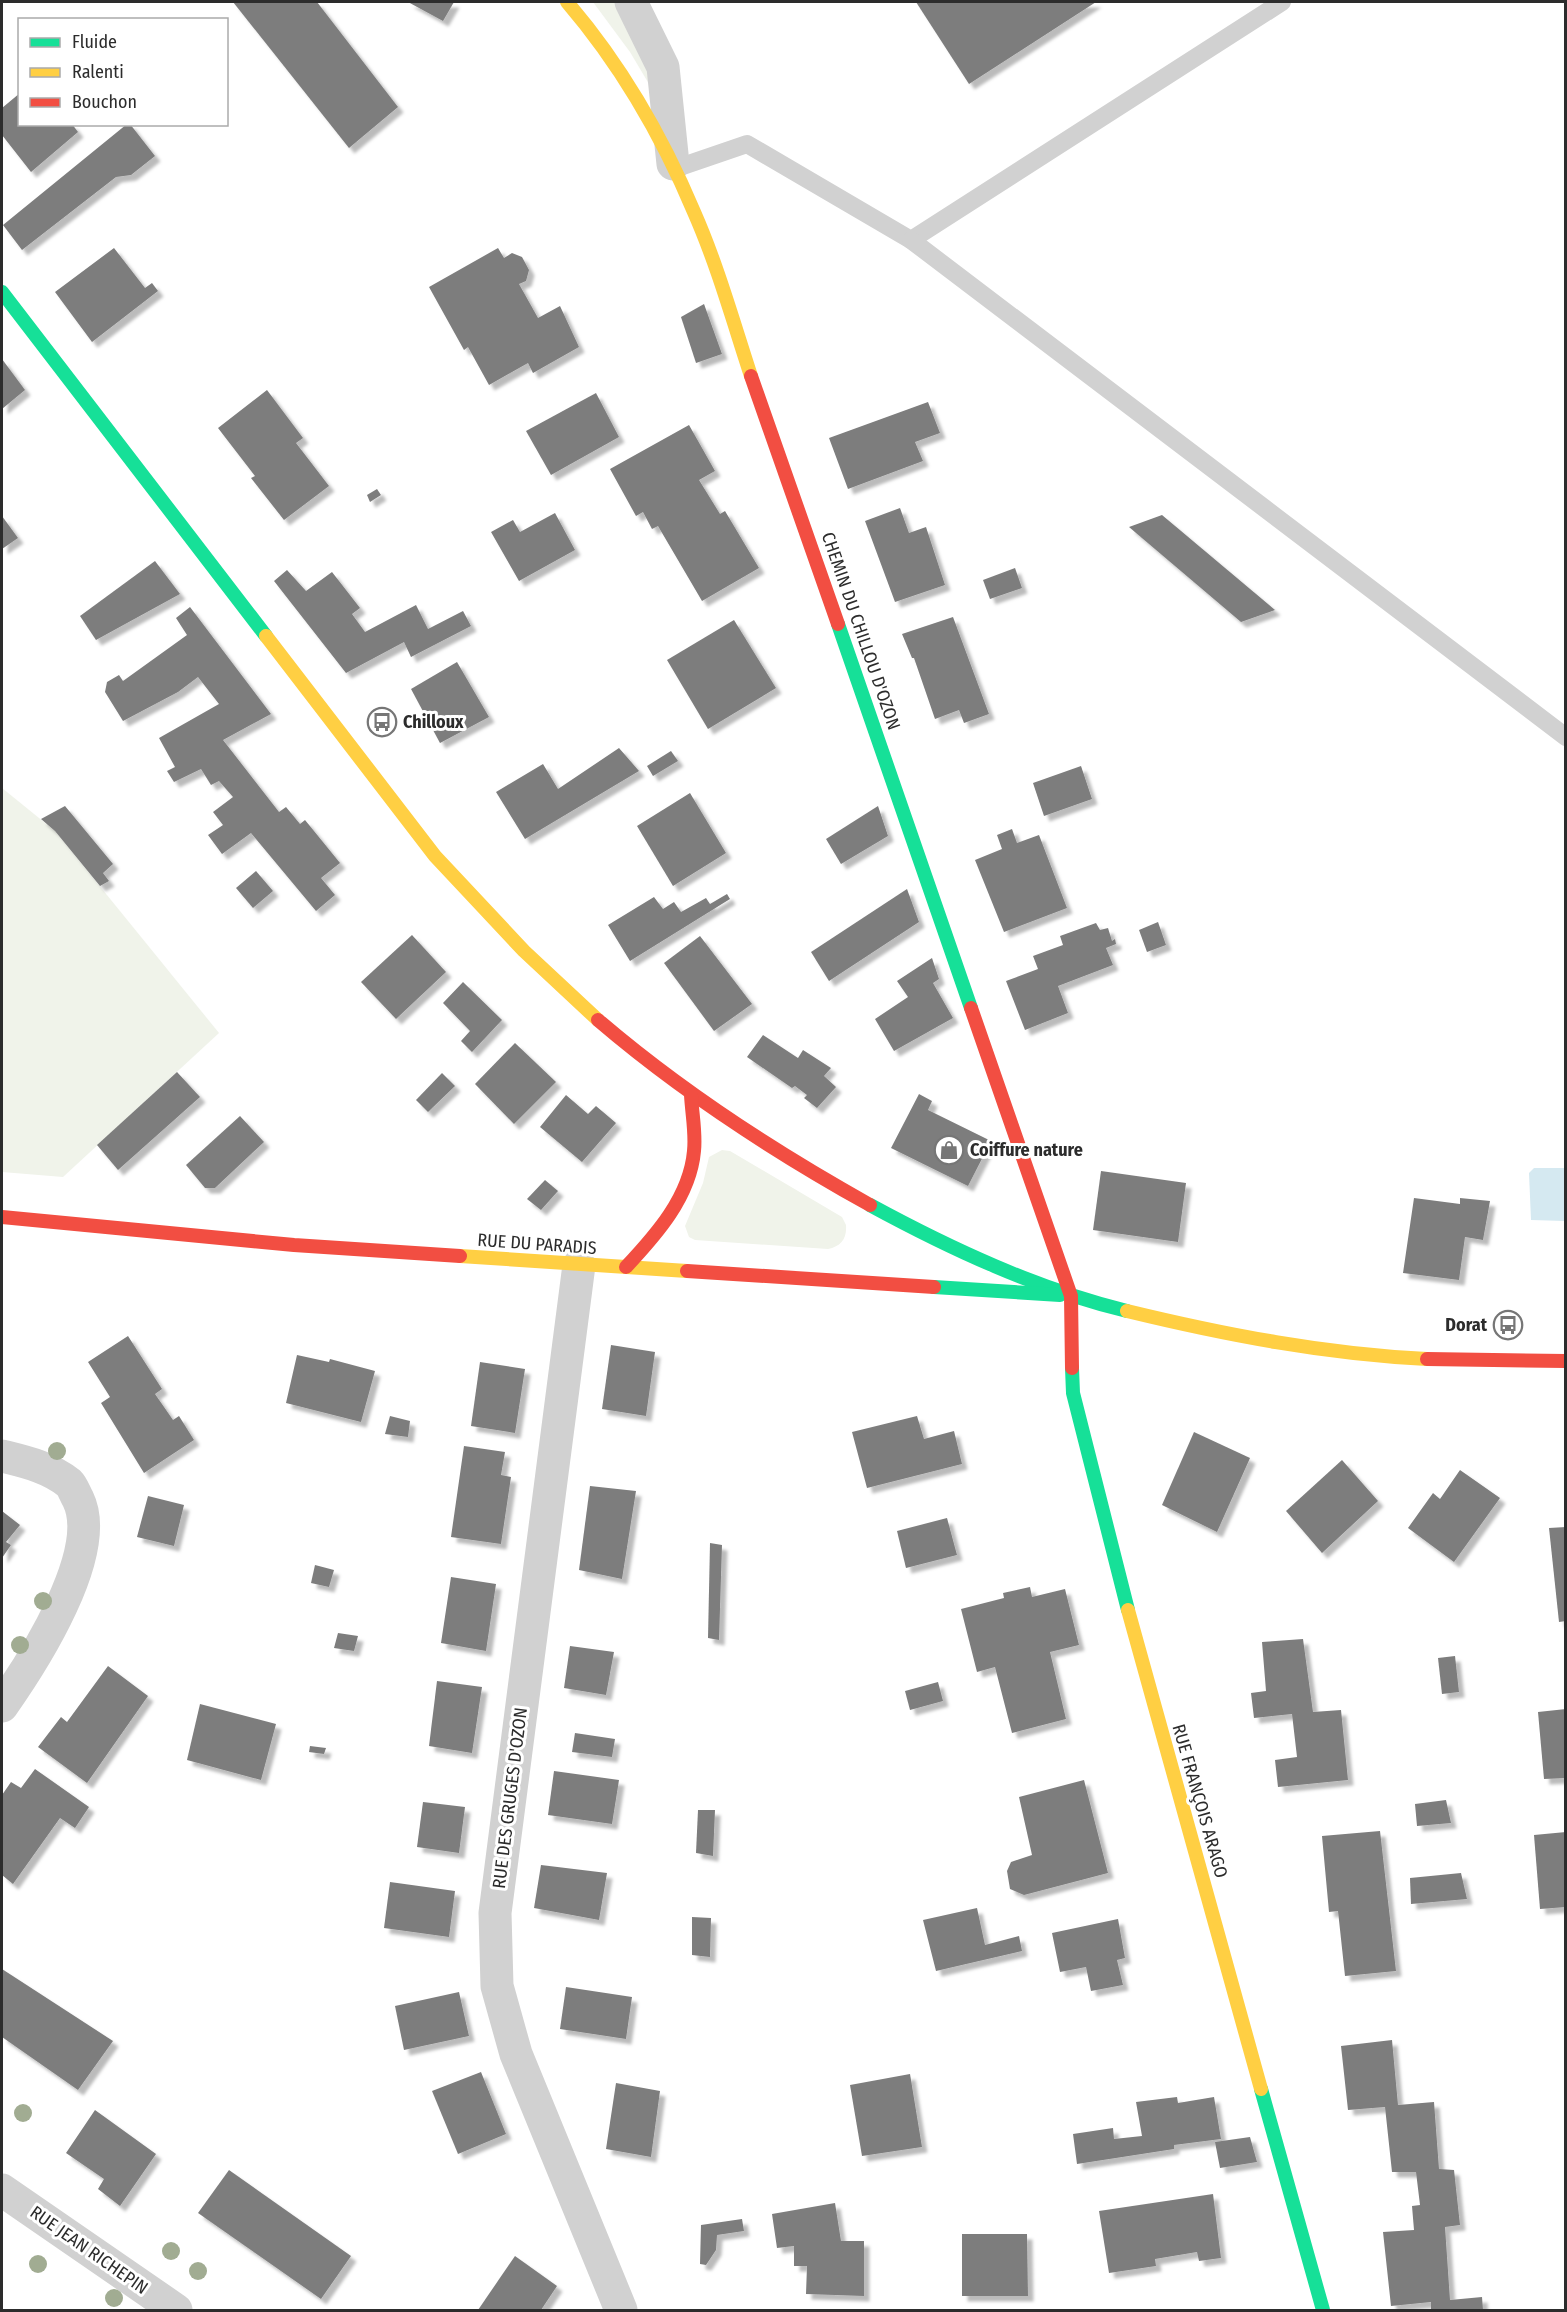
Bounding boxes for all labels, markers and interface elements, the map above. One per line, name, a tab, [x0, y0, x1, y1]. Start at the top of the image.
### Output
legend	[18, 18, 228, 126]
text: Fluide	[72, 31, 117, 53]
text: Ralenti	[72, 61, 124, 83]
text: Bouchon	[72, 91, 137, 113]
street label: CHEMIN DU CHILLOU D'OZON	[817, 529, 905, 733]
bus stop icon: Chilloux	[366, 706, 398, 738]
place label: Chilloux	[403, 711, 464, 733]
shop icon: Coiffure nature	[933, 1134, 965, 1166]
place label: Coiffure nature	[970, 1139, 1083, 1161]
street label: RUE DU PARADIS	[477, 1229, 597, 1259]
bus stop icon: Dorat	[1492, 1309, 1524, 1341]
place label: Dorat	[1445, 1314, 1488, 1336]
street label: RUE DES GRUGES D'OZON	[488, 1706, 532, 1890]
street label: RUE FRANÇOIS ARAGO	[1167, 1721, 1233, 1881]
street label: RUE JEAN RICHEPIN	[26, 2201, 152, 2299]

